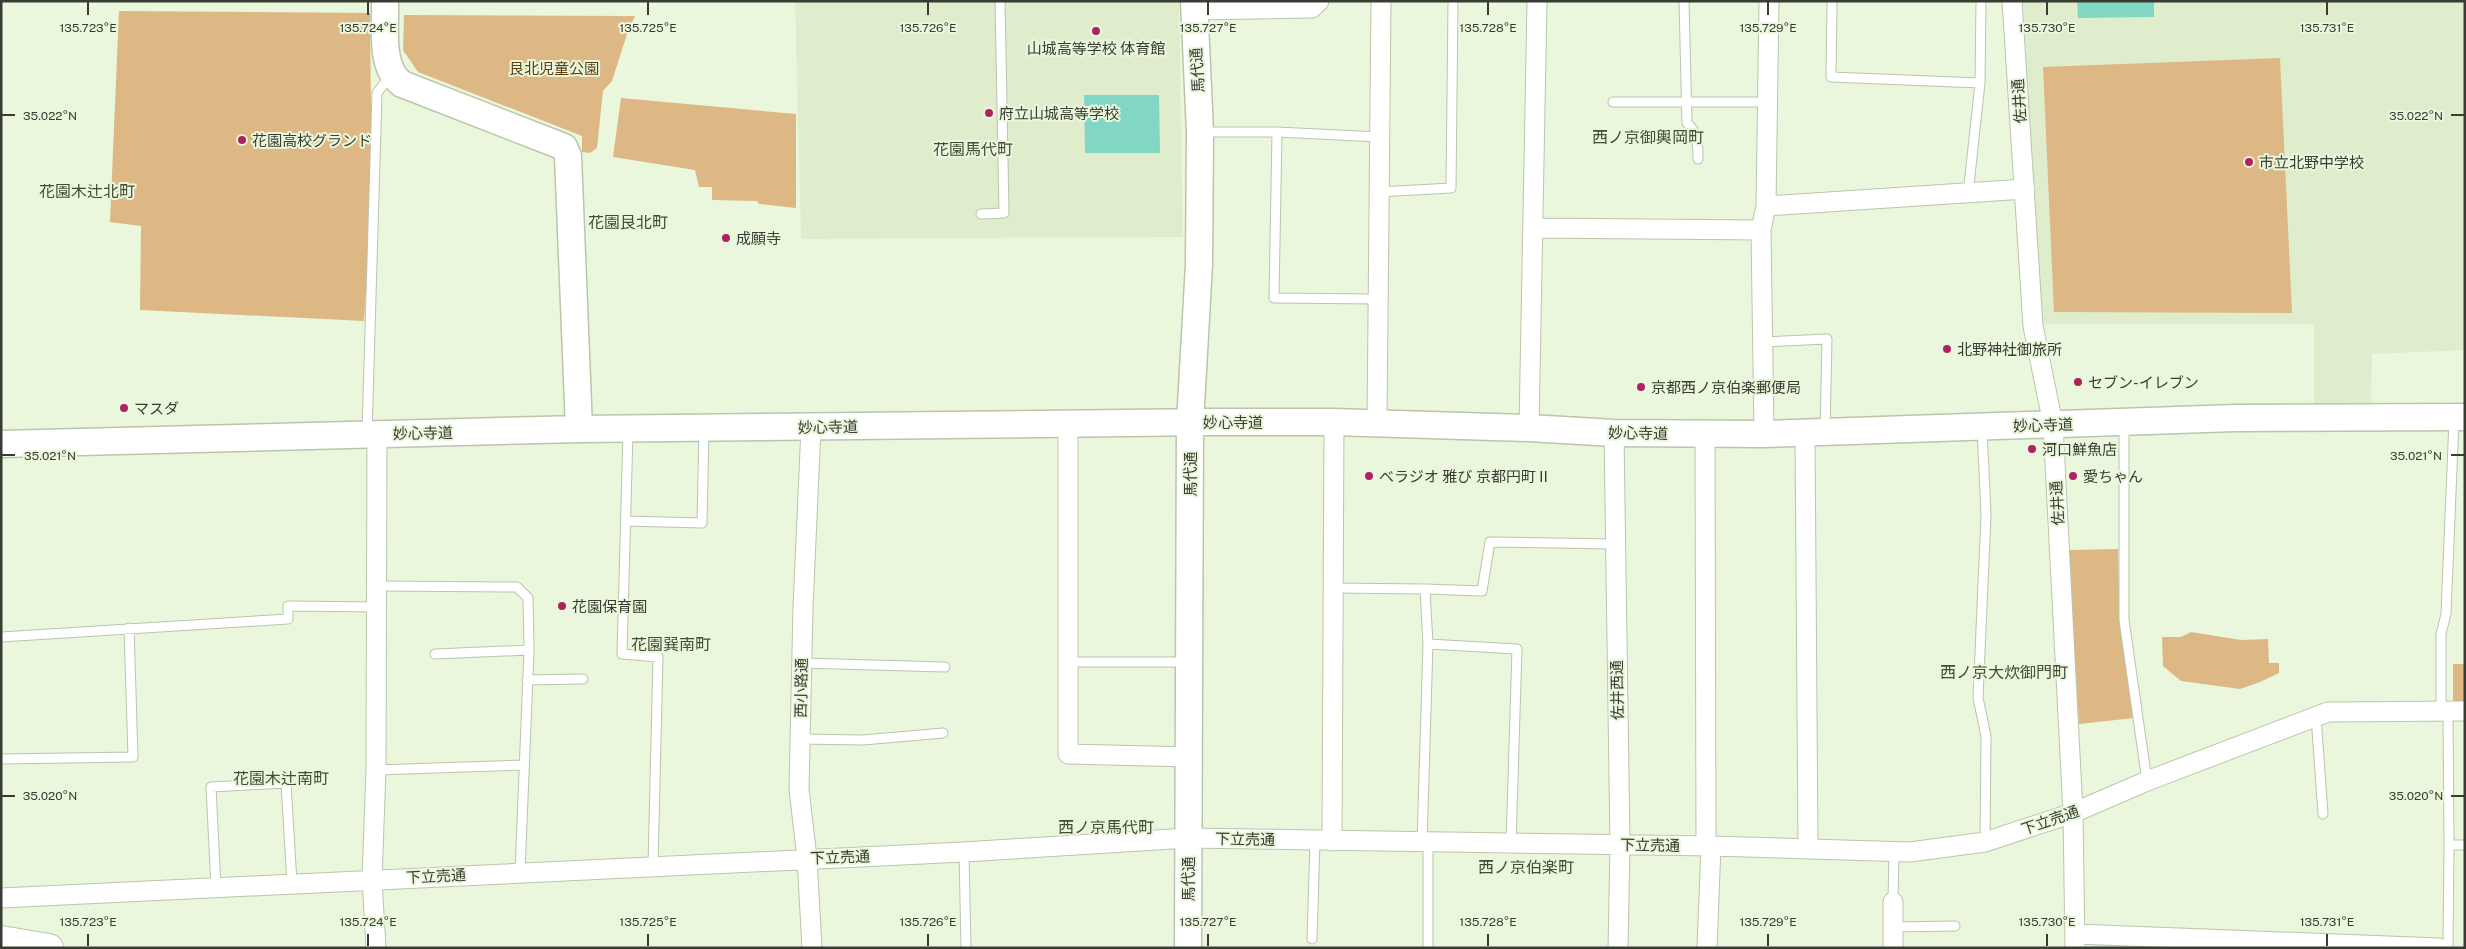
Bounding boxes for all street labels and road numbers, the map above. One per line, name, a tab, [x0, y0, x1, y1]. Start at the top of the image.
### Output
street label: 馬代通	[1187, 47, 1207, 93]
street label: 佐井通	[2009, 78, 2029, 124]
street label: 妙心寺道	[1203, 414, 1263, 431]
street label: 妙心寺道	[2013, 415, 2073, 435]
street label: 妙心寺道	[798, 418, 858, 436]
street label: 妙心寺道	[393, 424, 453, 442]
street label: 妙心寺道	[1608, 424, 1668, 442]
street label: 馬代通	[1182, 451, 1199, 497]
street label: 佐井通	[2047, 480, 2067, 526]
street label: 西小路通	[792, 658, 810, 718]
street label: 佐井西通	[1608, 660, 1626, 720]
street label: 下立売通	[2019, 802, 2081, 838]
street label: 下立売通	[1215, 830, 1275, 848]
street label: 下立売通	[1620, 836, 1680, 854]
street label: 下立売通	[810, 847, 870, 867]
street label: 馬代通	[1180, 856, 1197, 902]
street label: 下立売通	[406, 866, 466, 886]

